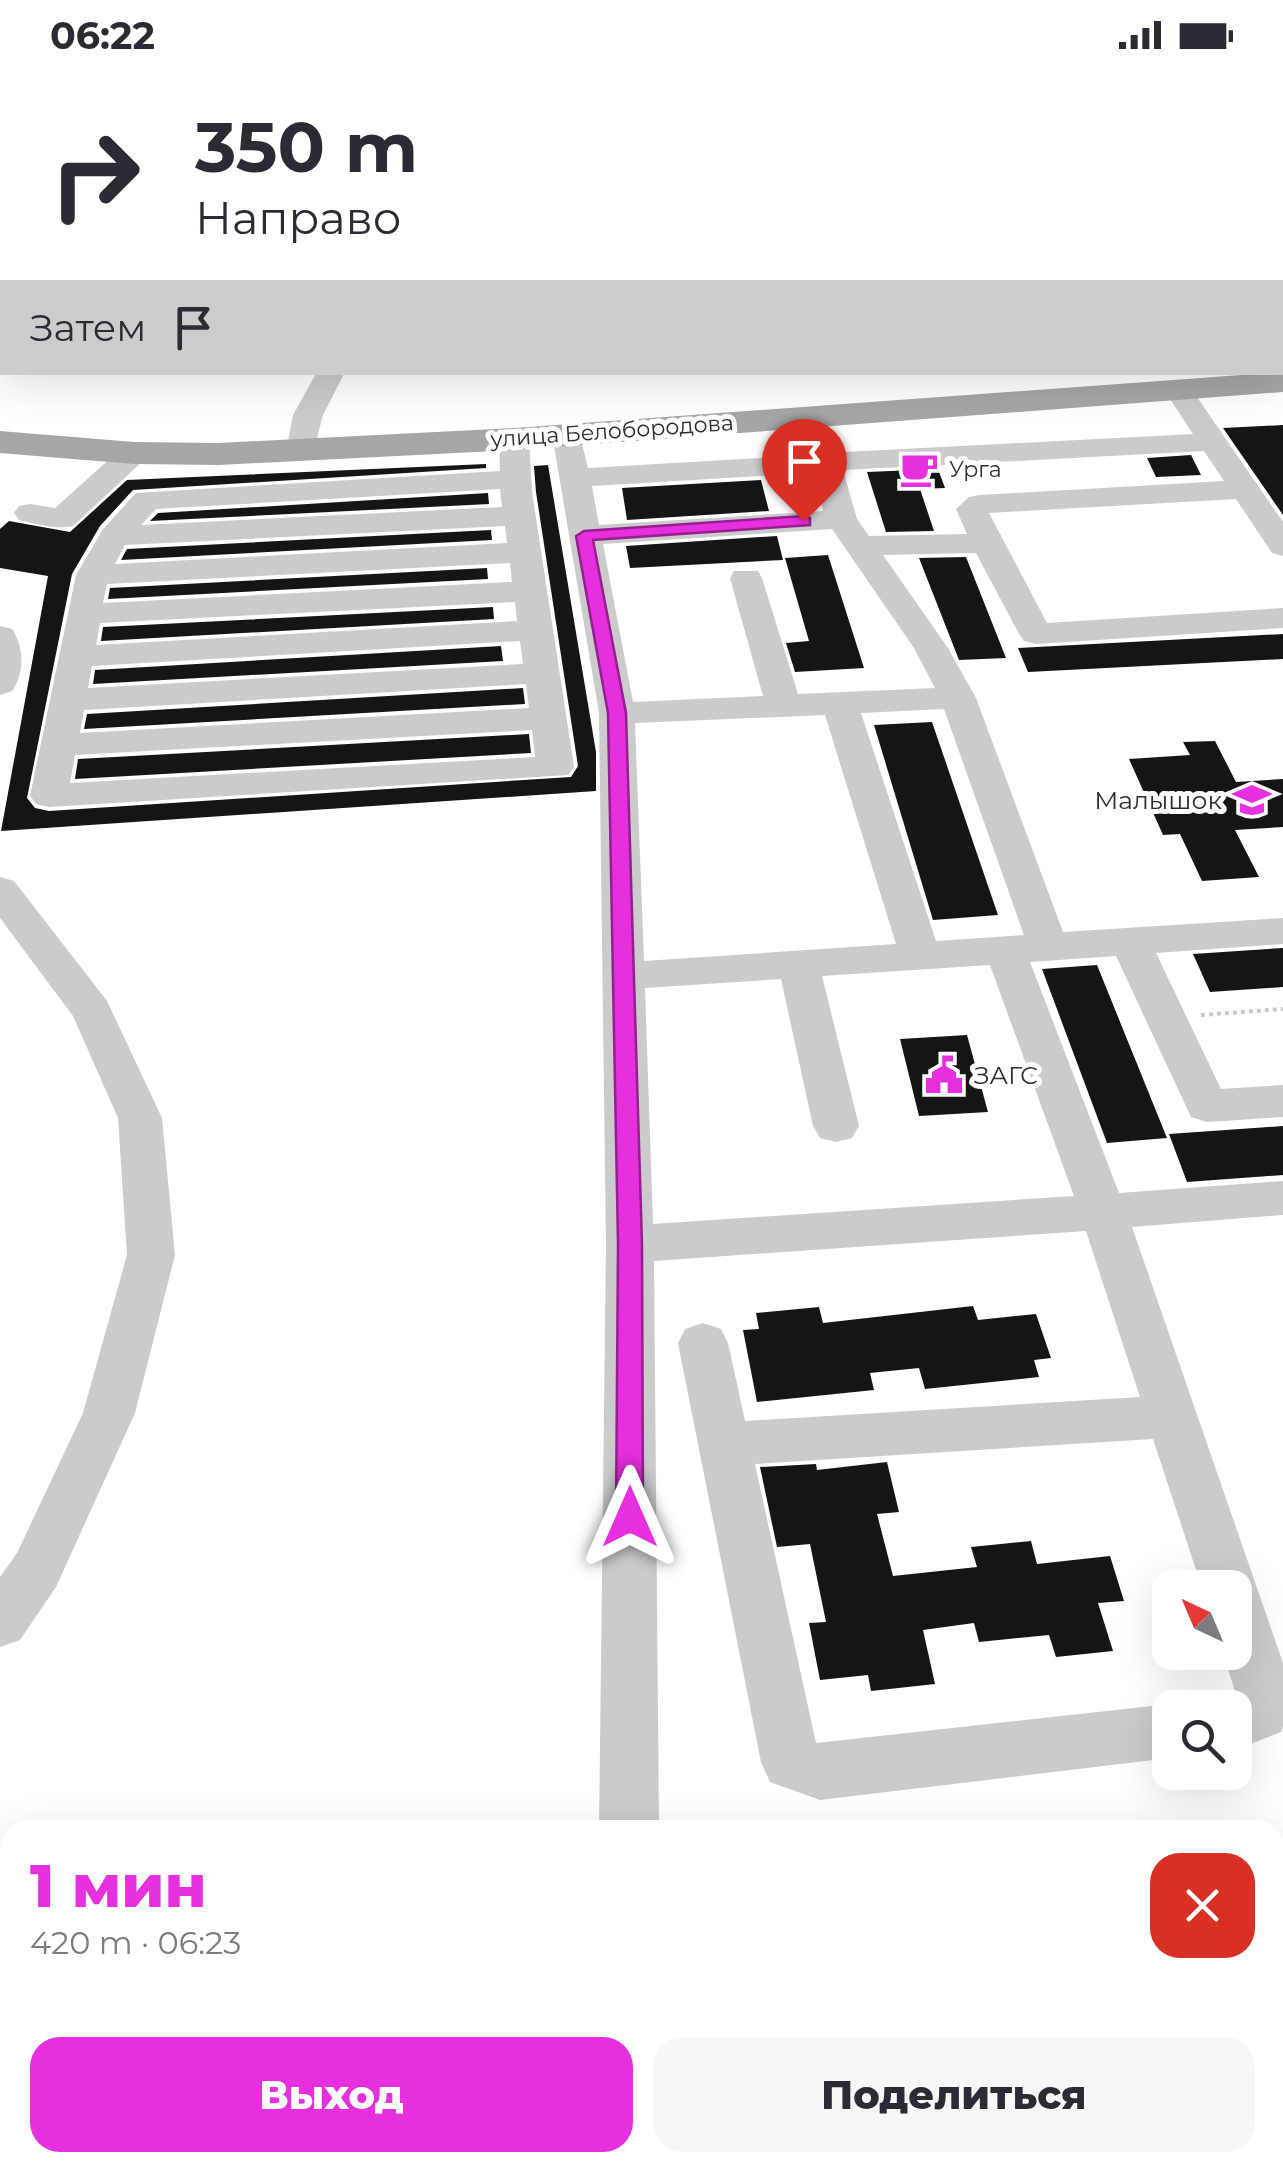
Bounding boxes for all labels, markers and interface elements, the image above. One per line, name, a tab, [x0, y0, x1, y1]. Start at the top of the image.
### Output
text: 06:22	[50, 12, 155, 59]
text: 350 m	[195, 104, 418, 190]
icon: right	[30, 110, 160, 240]
text: Направо	[195, 190, 401, 245]
icon: arrive	[166, 300, 221, 355]
text: Затем	[30, 304, 146, 351]
street label: улица Белобородова	[489, 409, 734, 453]
pin	[762, 419, 847, 522]
icon: arrive	[777, 434, 832, 489]
cafe icon: Урга	[898, 448, 940, 490]
place label: Урга	[949, 456, 1002, 483]
school or university icon: Малышок	[1231, 779, 1273, 821]
place label: Малышок	[1094, 785, 1222, 815]
public building icon: ЗАГС	[923, 1054, 965, 1096]
place label: ЗАГС	[974, 1060, 1038, 1090]
position arrow	[578, 1465, 682, 1569]
north arrow	[1152, 1570, 1252, 1670]
map controls	[1152, 1570, 1252, 1790]
button: search	[1152, 1690, 1252, 1790]
text: 1 мин	[30, 1849, 207, 1922]
button: close	[1150, 1853, 1255, 1958]
text: 420 m · 06:23	[30, 1923, 241, 1962]
button: Выход	[30, 2037, 633, 2152]
button: Поделиться	[653, 2037, 1255, 2152]

